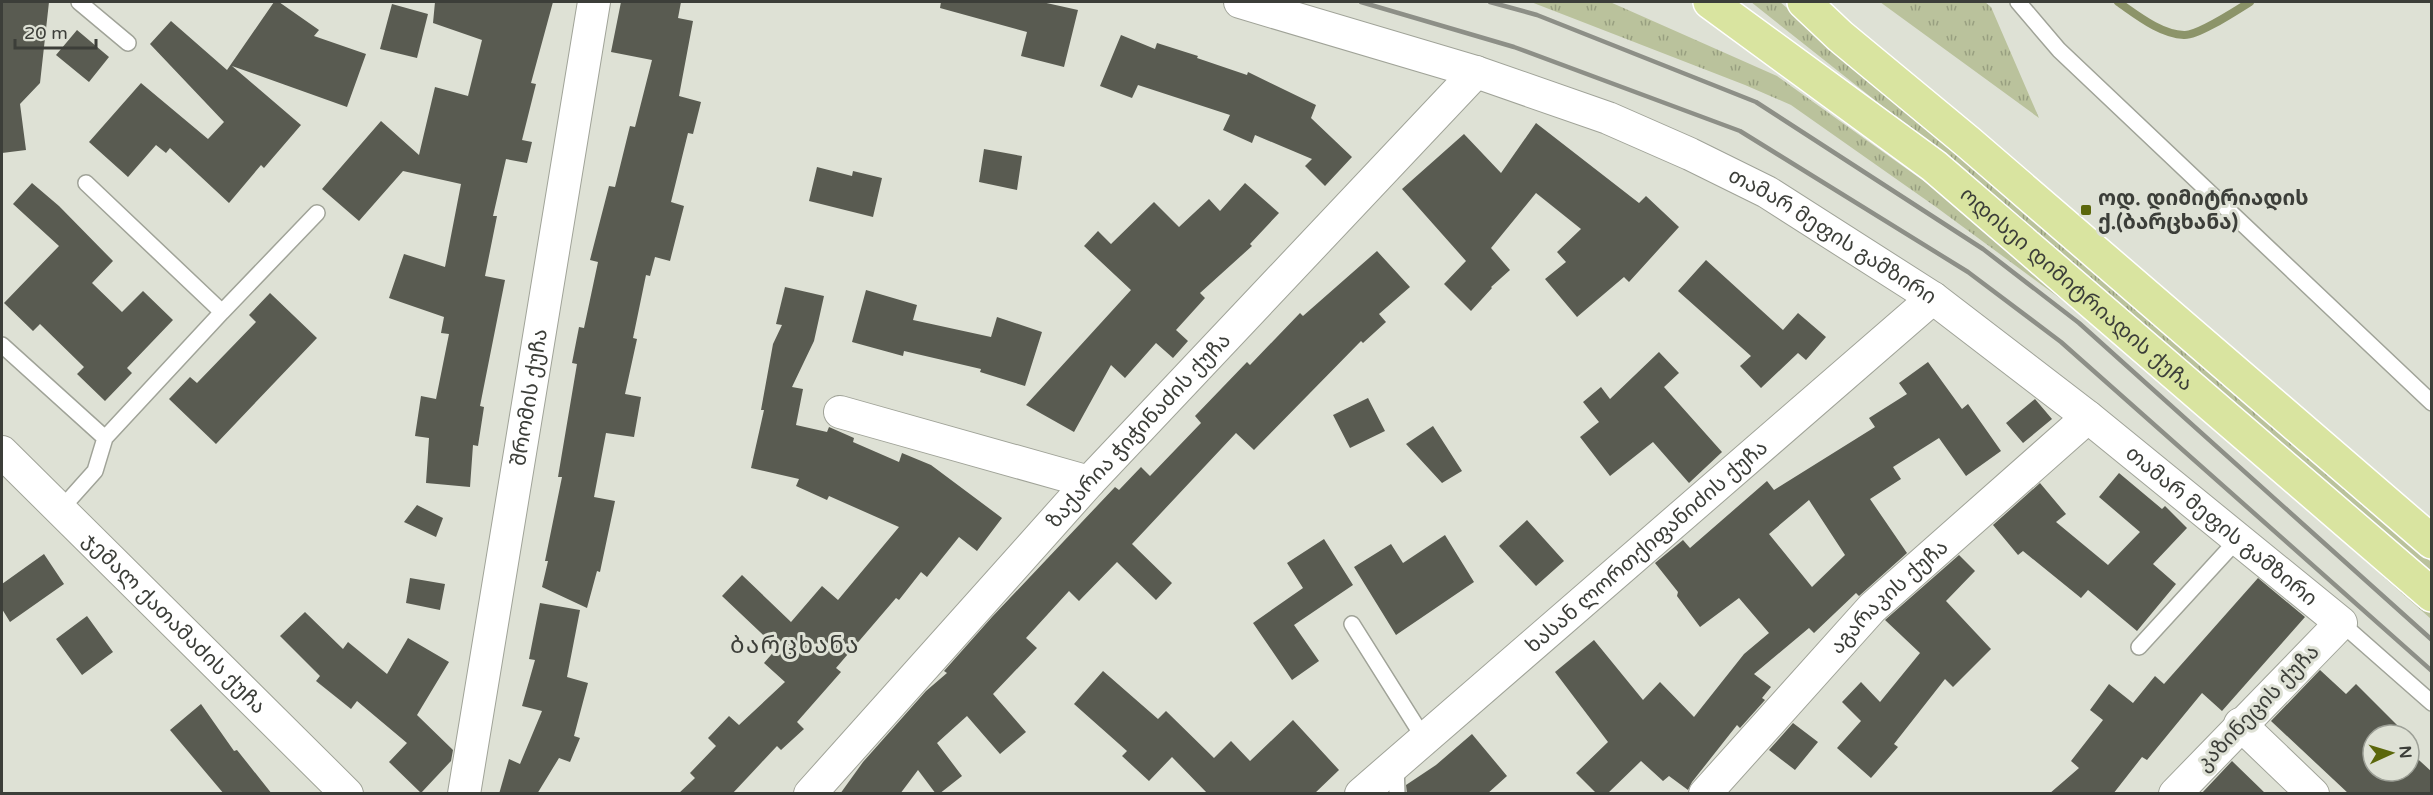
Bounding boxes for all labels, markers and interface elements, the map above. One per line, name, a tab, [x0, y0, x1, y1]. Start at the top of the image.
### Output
scale bar	[15, 12, 96, 50]
text: 20 m	[24, 22, 68, 44]
street label: თამარ მეფის გამზირი	[1724, 163, 1941, 309]
street label: ოდისეი დიმიტრიადის ქუჩა	[1955, 182, 2198, 396]
place label: ოდ. დიმიტრიადის ქ.(ბარცხანა)	[2098, 186, 2309, 235]
marker: ოდ. დიმიტრიადის ქ.(ბარცხანა)	[2079, 203, 2093, 217]
street label: შრომის ქუჩა	[506, 327, 553, 468]
street label: ზაქარია ჭიჭინაძის ქუჩა	[1041, 328, 1236, 533]
street label: ხასან ლორთქიფანიძის ქუჩა	[1521, 435, 1773, 658]
street label: თამარ მეფის გამზირი	[2121, 440, 2322, 611]
street label: ჯემალ ქათამაძის ქუჩა	[78, 527, 271, 719]
street label: აგარაკის ქუჩა	[1825, 534, 1953, 659]
district label: ბარცხანა	[730, 631, 860, 660]
street label: კაზინეცის ქუჩა	[2191, 640, 2325, 776]
north arrow	[2361, 723, 2421, 783]
text: N	[2395, 745, 2415, 759]

